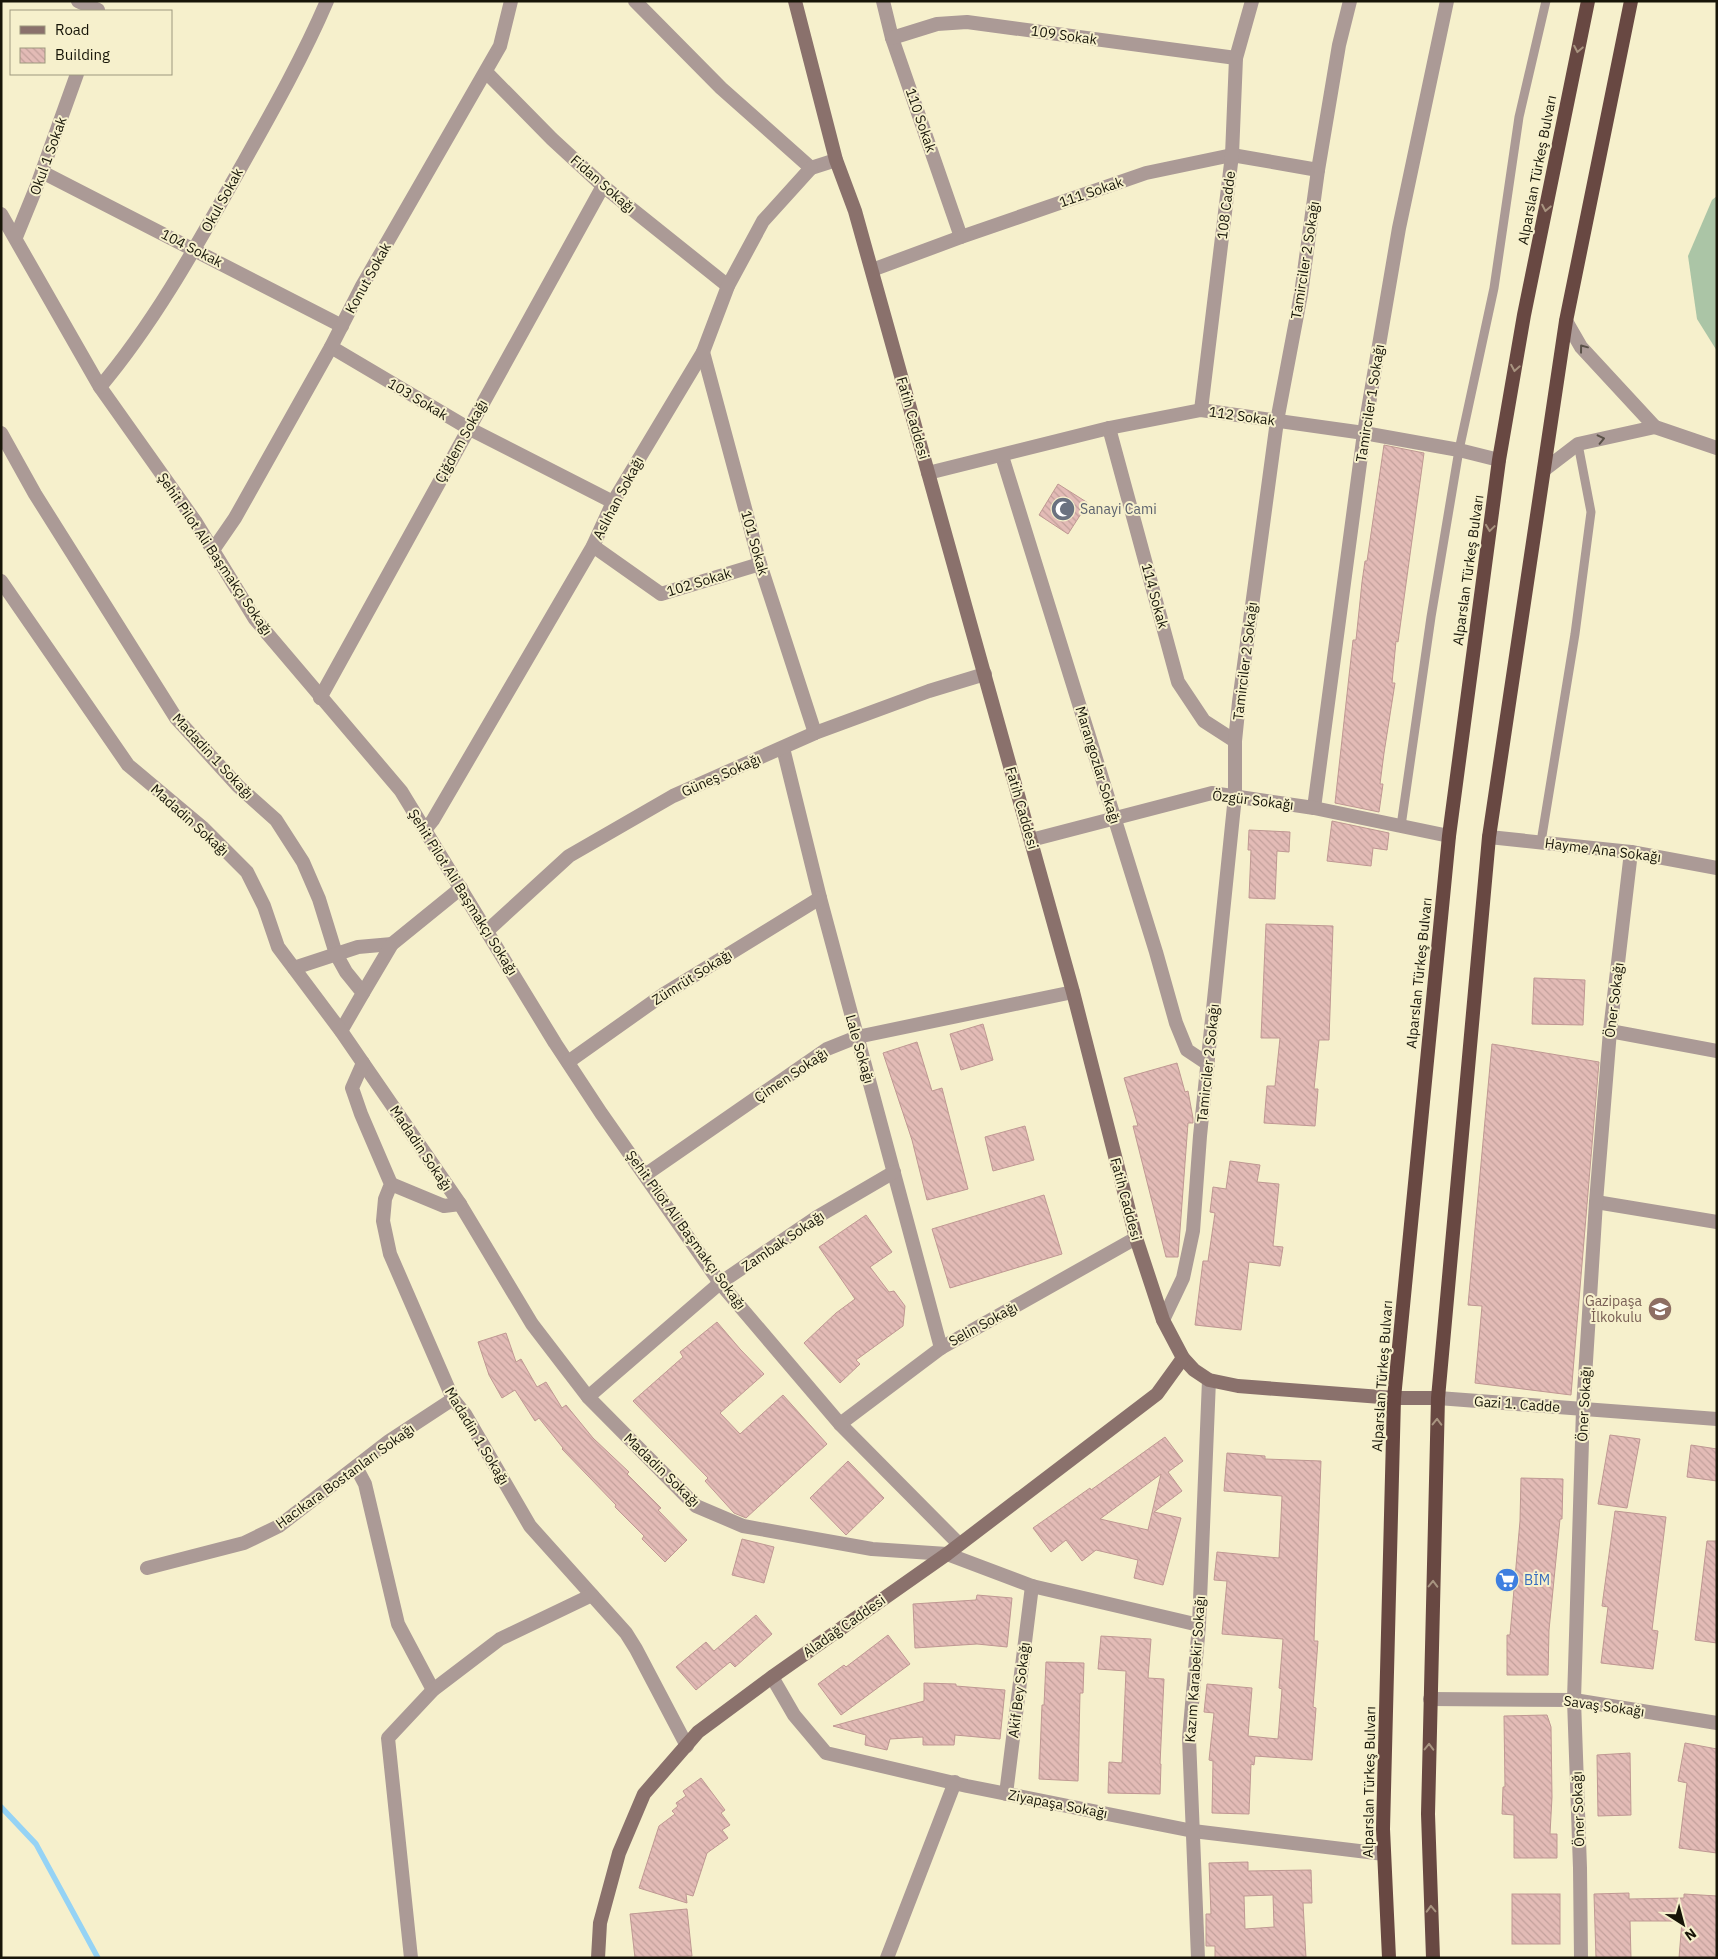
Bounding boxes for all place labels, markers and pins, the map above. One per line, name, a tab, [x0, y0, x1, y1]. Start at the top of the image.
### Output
mosque icon: Sanayi Cami	[1050, 496, 1076, 522]
place label: Sanayi Cami	[1080, 500, 1157, 518]
place label: Gazipaşa İlkokulu	[1585, 1292, 1643, 1326]
school or university icon: Gazipaşa İlkokulu	[1647, 1296, 1673, 1322]
supermarket icon: BİM	[1494, 1567, 1520, 1593]
place label: BİM	[1524, 1571, 1550, 1589]

